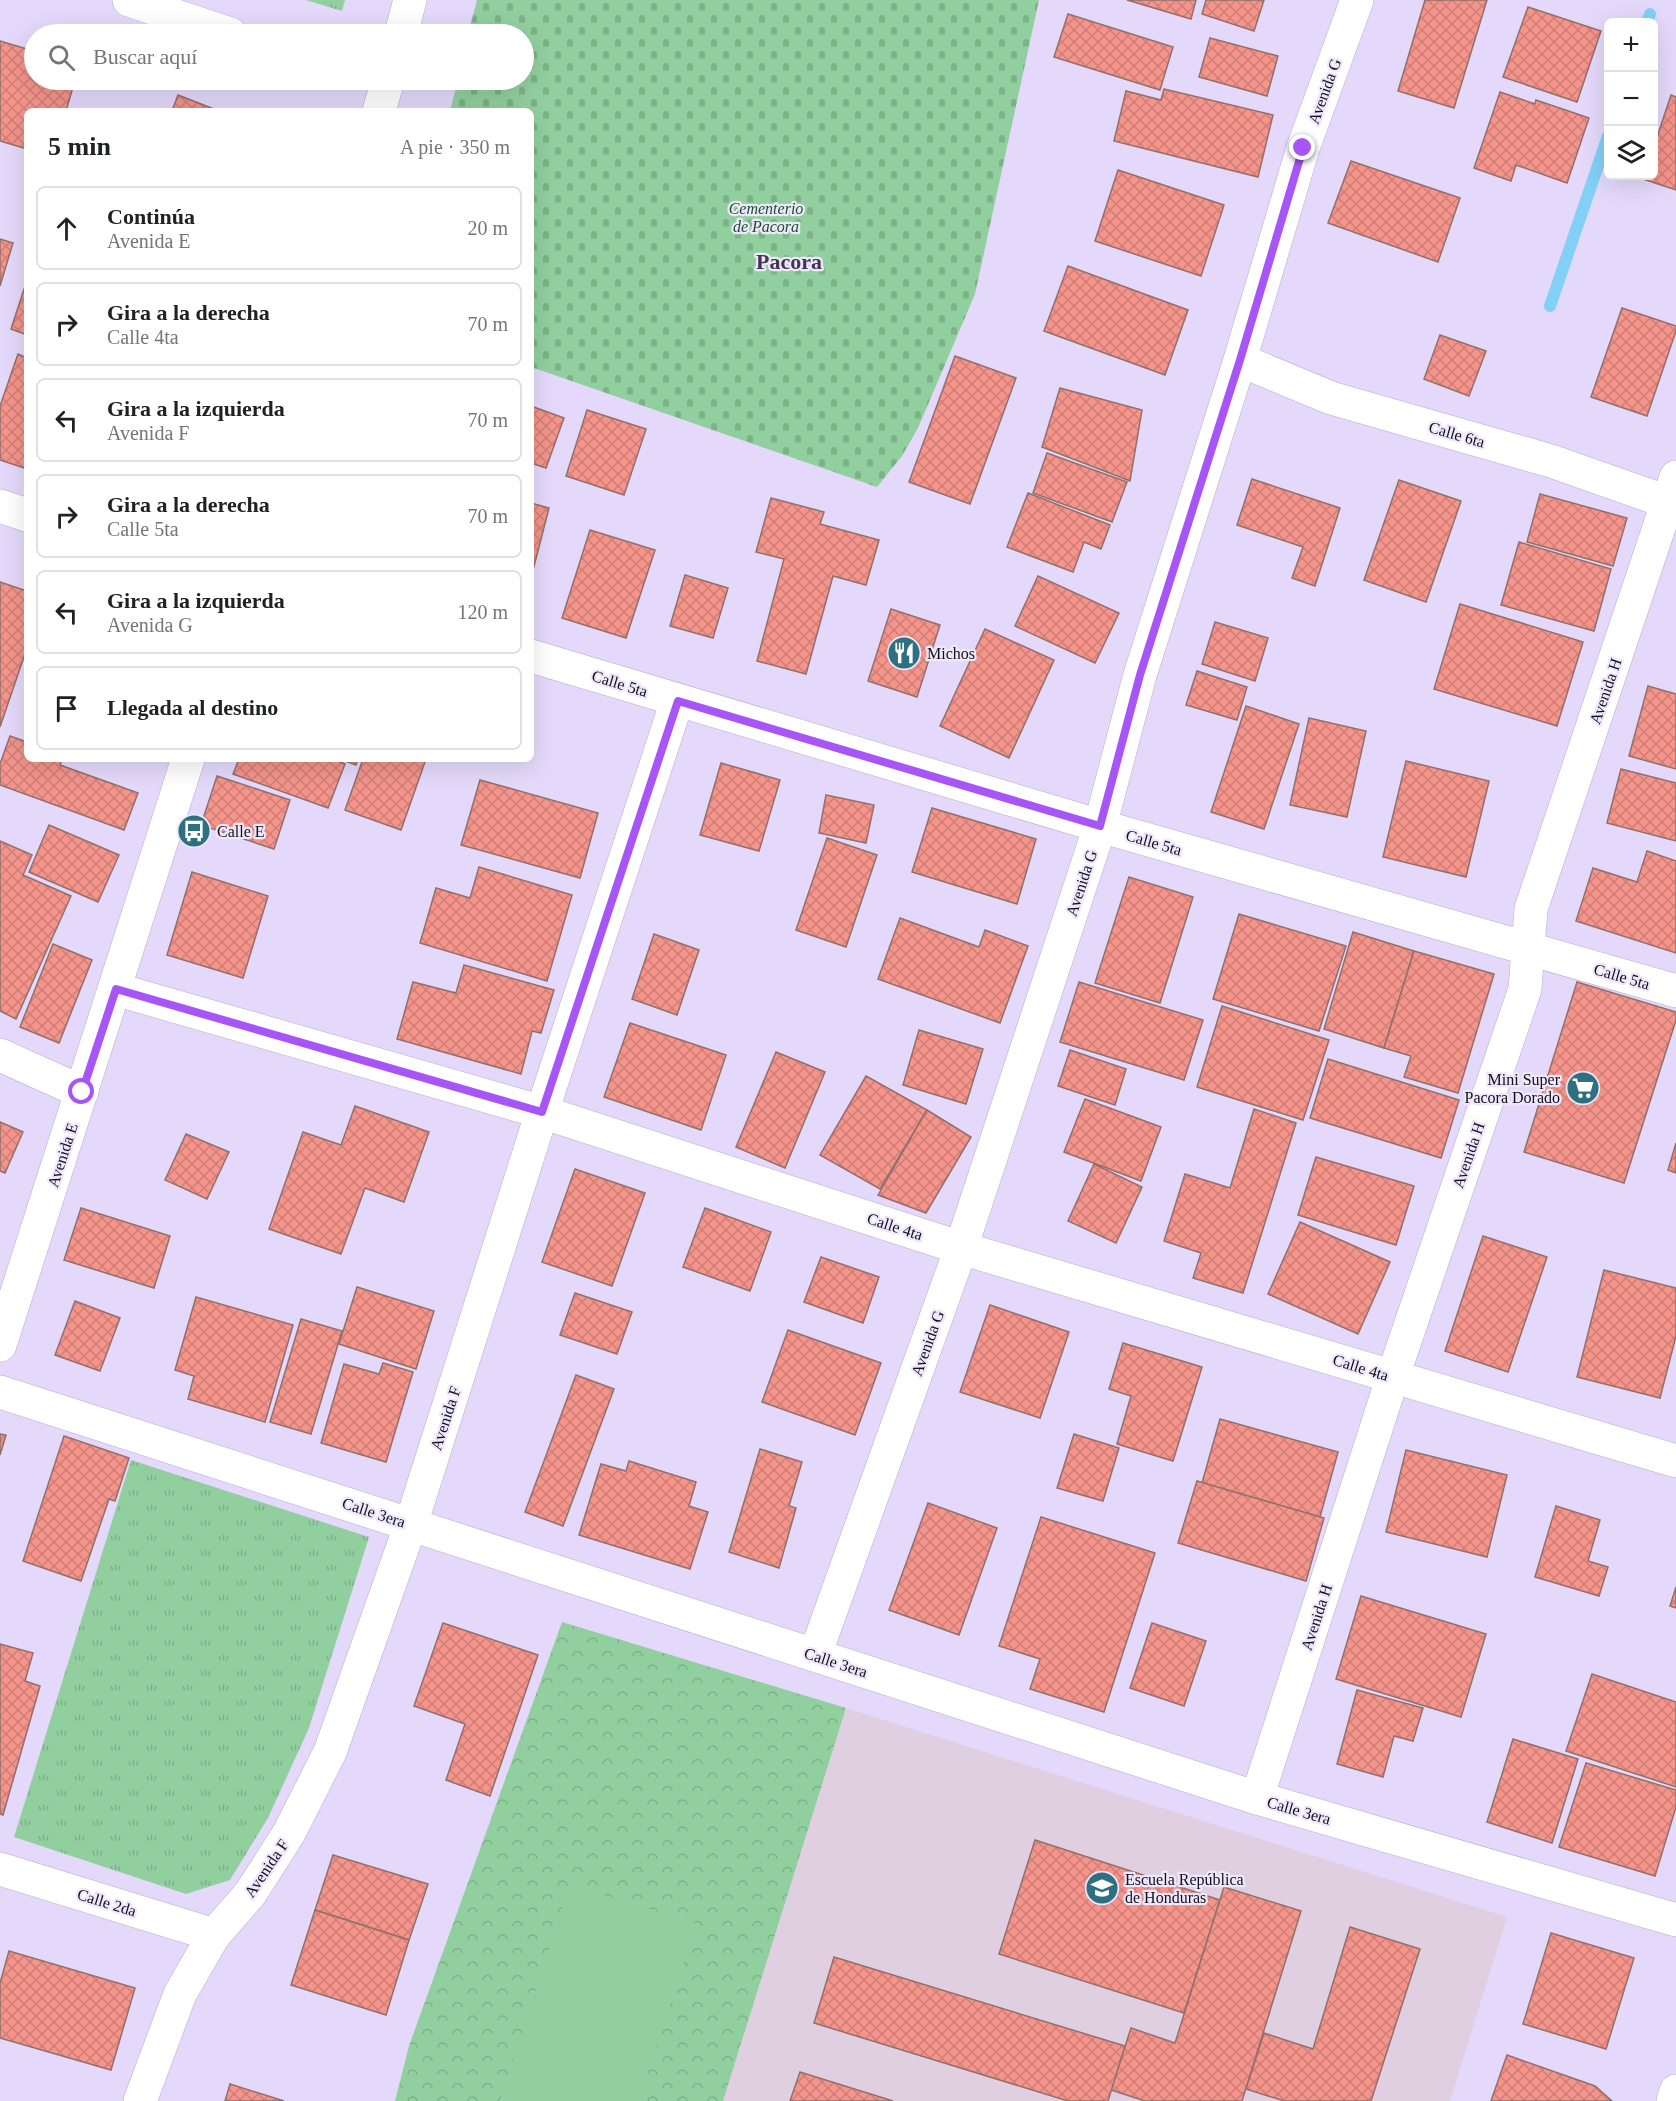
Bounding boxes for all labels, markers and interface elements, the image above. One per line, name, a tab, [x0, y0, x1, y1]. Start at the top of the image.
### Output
map controls	[1604, 18, 1658, 180]
button: +	[1604, 18, 1658, 72]
search box	[24, 24, 534, 90]
icon: search	[45, 41, 78, 74]
text: Buscar aquí	[93, 44, 197, 69]
street label: Avenida G	[1305, 56, 1344, 126]
button: −	[1604, 72, 1658, 126]
button: layers	[1604, 126, 1658, 180]
text: 5 min	[48, 132, 111, 161]
route end	[1289, 134, 1315, 160]
text: A pie · 350 m	[400, 136, 510, 158]
park label: Cementerio de Pacora	[729, 200, 803, 235]
text: Continúa	[107, 204, 195, 229]
icon: ahead	[50, 212, 83, 245]
text: 20 m	[467, 217, 508, 239]
text: Avenida E	[107, 230, 191, 252]
district label: Pacora	[756, 249, 822, 274]
text: Gira a la derecha	[107, 300, 270, 325]
icon: right	[50, 308, 83, 341]
text: 70 m	[467, 313, 508, 335]
text: Calle 4ta	[107, 326, 179, 348]
text: Gira a la izquierda	[107, 396, 285, 421]
icon: left	[50, 404, 83, 437]
text: 70 m	[467, 409, 508, 431]
street label: Calle 6ta	[1427, 418, 1487, 451]
text: Avenida F	[107, 422, 189, 444]
text: Gira a la derecha	[107, 492, 270, 517]
icon: right	[50, 500, 83, 533]
text: 70 m	[467, 505, 508, 527]
text: Calle 5ta	[107, 518, 179, 540]
text: Gira a la izquierda	[107, 588, 285, 613]
icon: left	[50, 596, 83, 629]
text: 120 m	[457, 601, 508, 623]
text: Avenida G	[107, 614, 193, 636]
restaurant icon: Michos	[886, 635, 922, 671]
place label: Michos	[927, 645, 975, 662]
street label: Avenida H	[1586, 656, 1625, 726]
street label: Calle 5ta	[590, 667, 650, 700]
icon: arrive	[50, 692, 83, 725]
text: Llegada al destino	[107, 695, 278, 720]
bus stop icon: Calle E	[176, 813, 212, 849]
place label: Calle E	[217, 823, 265, 840]
street label: Calle 5ta	[1124, 826, 1184, 859]
street label: Avenida G	[1063, 848, 1100, 918]
street label: Calle 5ta	[1592, 960, 1652, 993]
supermarket icon: Mini Super Pacora Dorado	[1565, 1070, 1601, 1106]
place label: Mini Super Pacora Dorado	[1464, 1071, 1561, 1106]
route start	[68, 1078, 94, 1104]
street label: Avenida H	[1449, 1120, 1488, 1190]
street label: Avenida E	[44, 1121, 81, 1190]
street label: Calle 4ta	[865, 1210, 925, 1243]
street label: Avenida G	[908, 1308, 947, 1378]
street label: Calle 4ta	[1331, 1351, 1391, 1384]
street label: Avenida F	[427, 1384, 464, 1452]
street label: Calle 3era	[340, 1494, 408, 1531]
street label: Avenida H	[1298, 1582, 1335, 1652]
street label: Calle 3era	[802, 1644, 870, 1681]
street label: Calle 3era	[1265, 1793, 1333, 1828]
street label: Avenida F	[241, 1836, 292, 1900]
school or university icon: Escuela República de Honduras	[1084, 1870, 1120, 1906]
place label: Escuela República de Honduras	[1125, 1871, 1244, 1906]
street label: Calle 2da	[75, 1885, 138, 1920]

